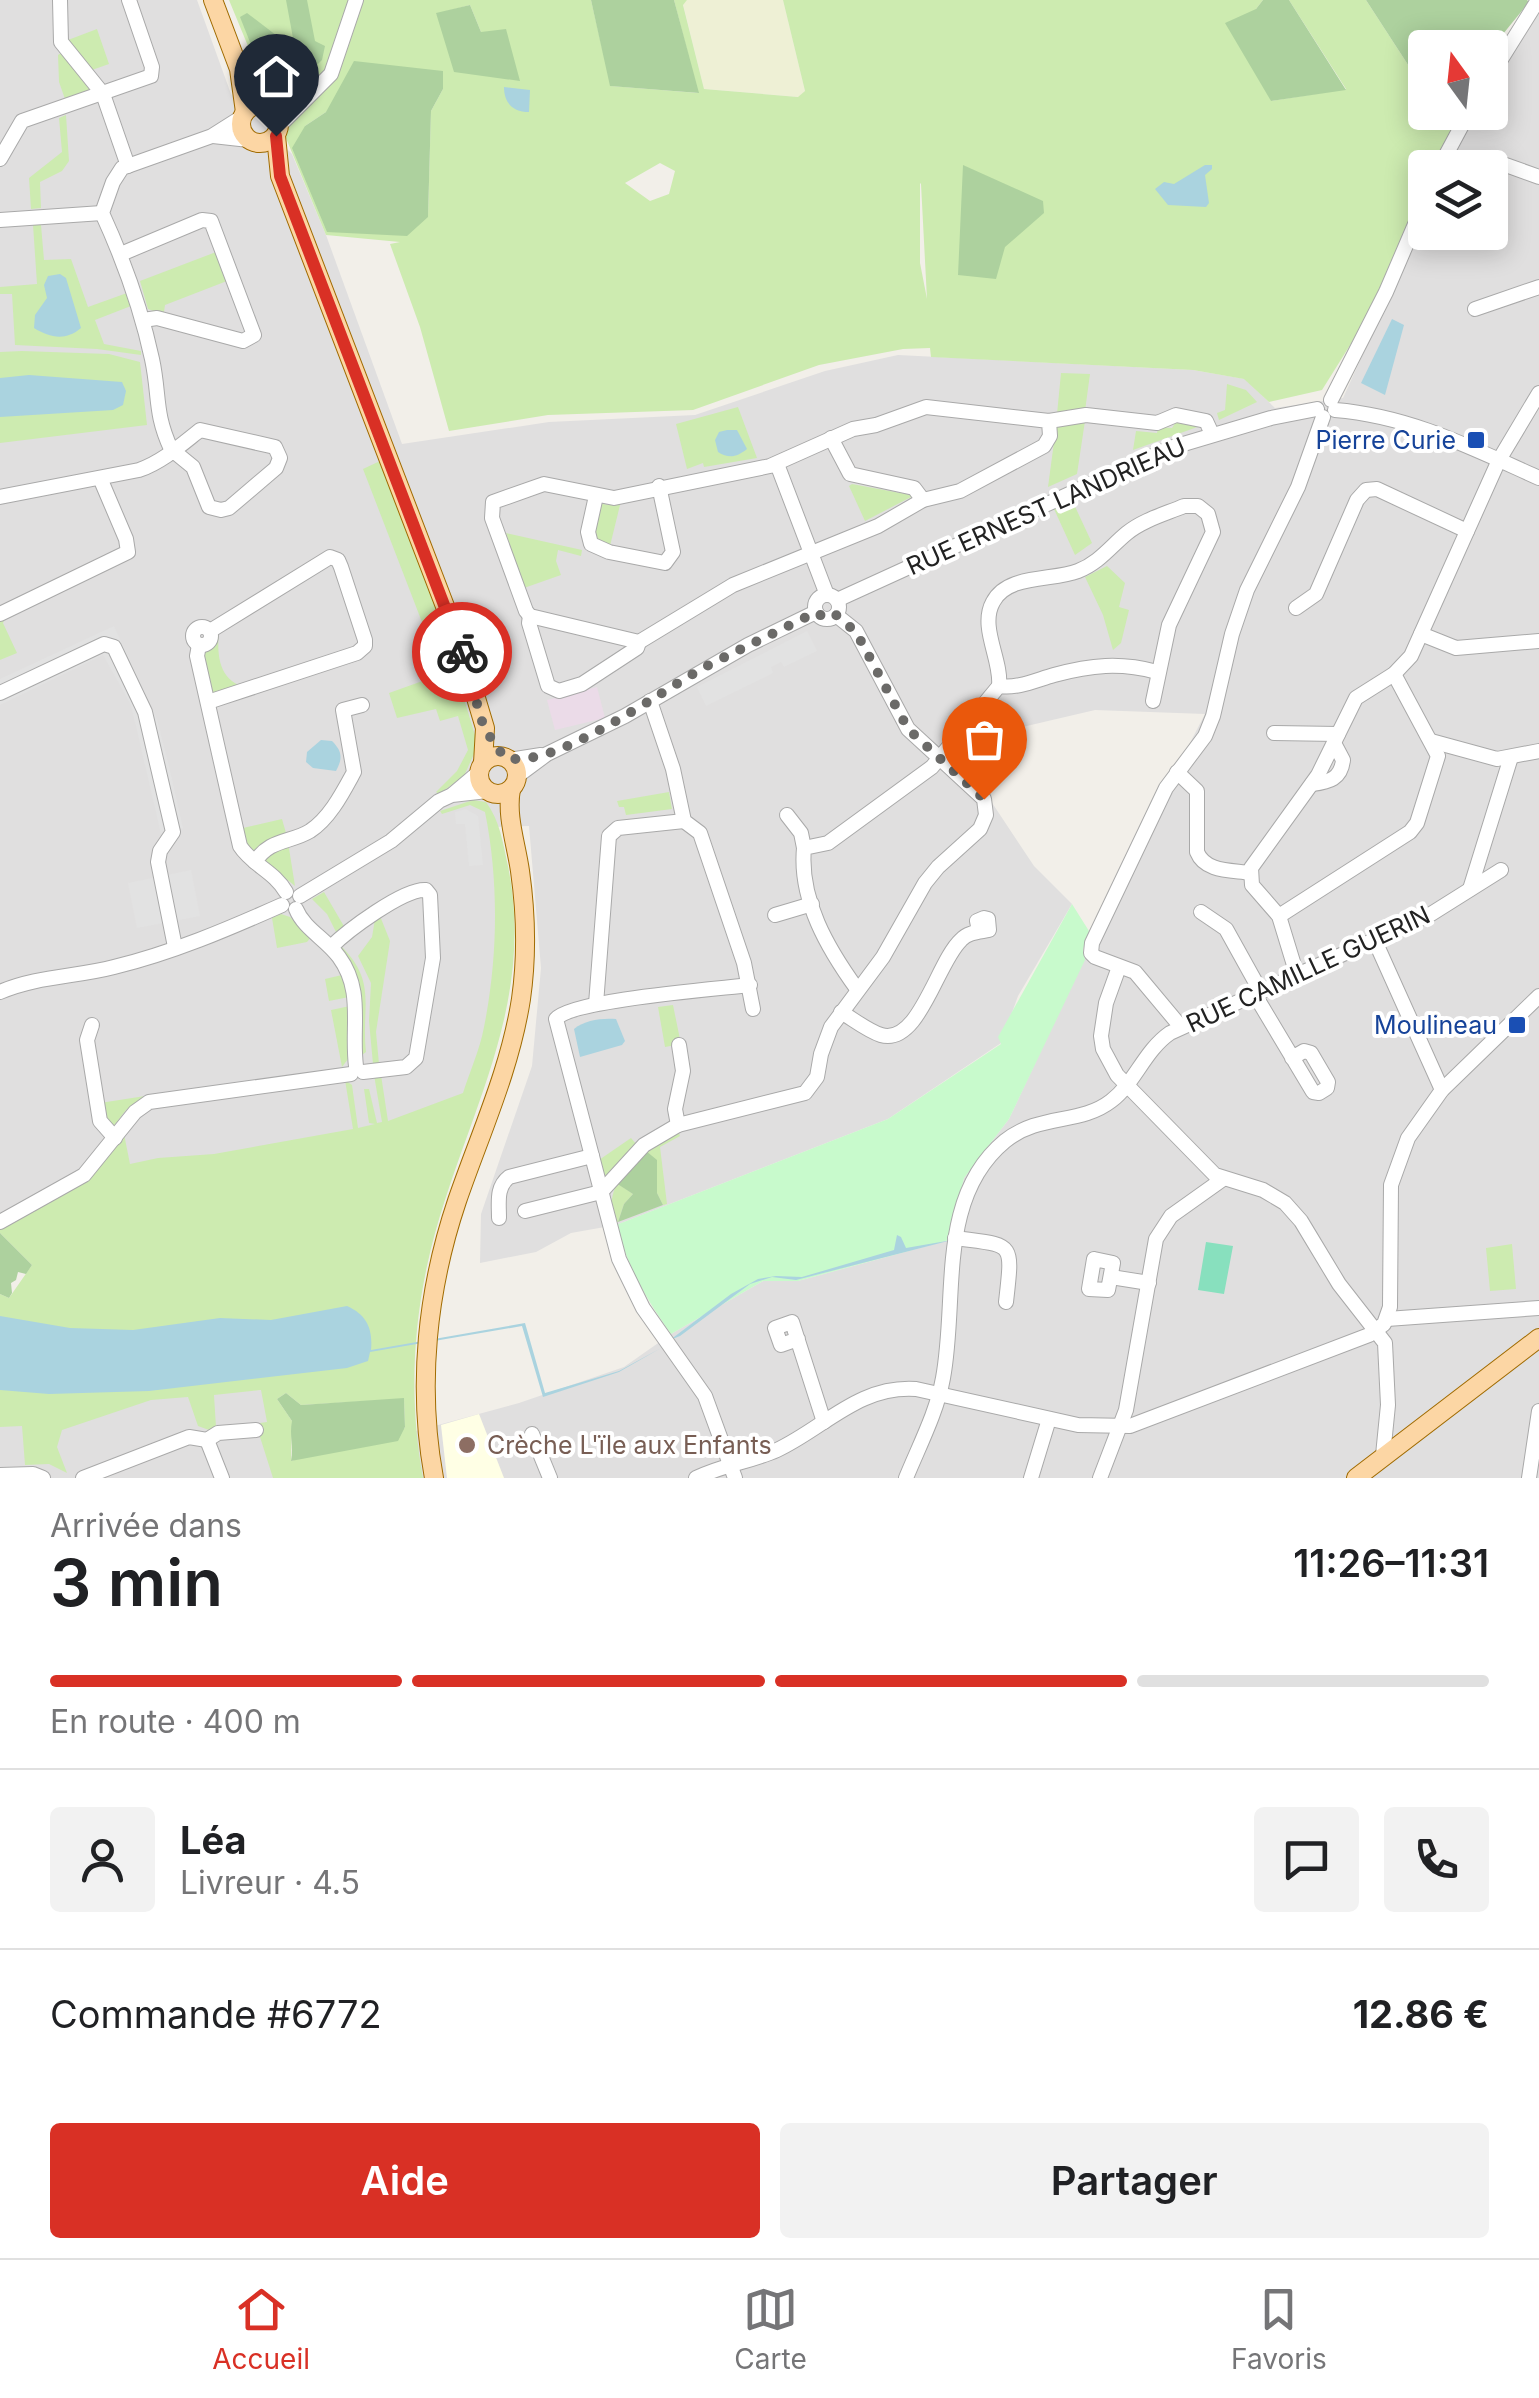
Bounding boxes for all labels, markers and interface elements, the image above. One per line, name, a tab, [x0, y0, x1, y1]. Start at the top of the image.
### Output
north arrow	[1408, 30, 1508, 130]
map controls	[1408, 30, 1508, 250]
pin	[234, 34, 319, 137]
icon: home	[249, 49, 304, 104]
button: layers	[1408, 150, 1508, 250]
place label: Pierre Curie	[1316, 425, 1456, 455]
marker: Pierre Curie	[1465, 429, 1487, 451]
street label: RUE ERNEST LANDRIEAU	[902, 431, 1190, 581]
courier	[412, 602, 512, 702]
icon: bike	[435, 625, 490, 680]
pin	[942, 697, 1027, 800]
icon: bag	[957, 712, 1012, 767]
street label: RUE CAMILLE GUERIN	[1181, 899, 1435, 1039]
place label: Moulineau	[1374, 1010, 1497, 1040]
marker: Moulineau	[1506, 1014, 1528, 1036]
place label: Crèche L'ïle aux Enfants	[487, 1430, 772, 1460]
marker: Crèche L'ïle aux Enfants	[456, 1434, 478, 1456]
text: Arrivée dans	[50, 1506, 242, 1545]
text: 11:26–11:31	[1293, 1540, 1489, 1586]
text: 3 min	[50, 1543, 223, 1622]
text: En route · 400 m	[50, 1702, 301, 1741]
button: person	[50, 1807, 155, 1912]
button: chat	[1254, 1807, 1359, 1912]
button: phone	[1384, 1807, 1489, 1912]
text: Léa	[180, 1817, 247, 1863]
text: Livreur · 4.5	[180, 1863, 360, 1902]
text: Commande #6772	[50, 1991, 382, 2037]
text: 12.86 €	[1353, 1991, 1489, 2037]
button: Aide	[50, 2123, 760, 2238]
button: Partager	[780, 2123, 1489, 2238]
tab: Accueil	[212, 2282, 310, 2376]
tab: Carte	[734, 2282, 807, 2376]
tab: Favoris	[1231, 2282, 1327, 2376]

